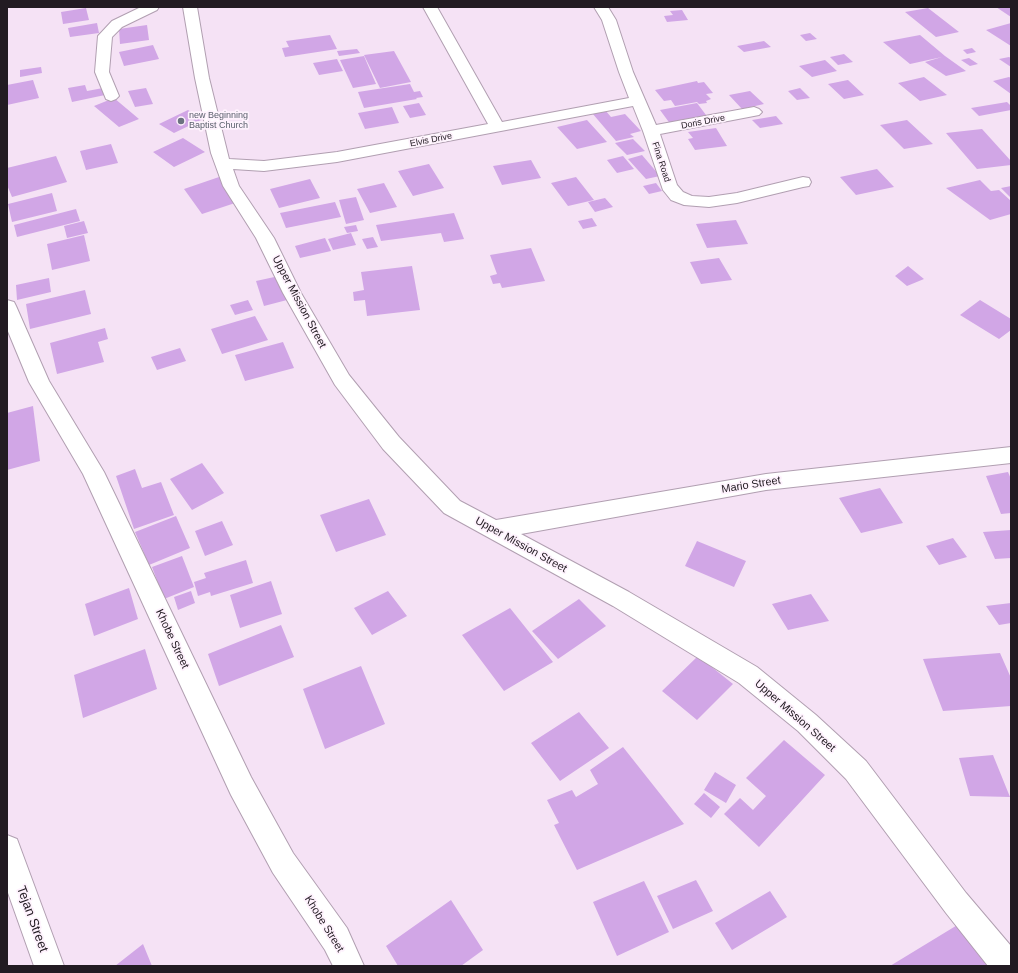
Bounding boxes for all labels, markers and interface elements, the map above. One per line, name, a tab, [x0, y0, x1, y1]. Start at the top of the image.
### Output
place label: new Beginning Baptist Church	[189, 111, 248, 132]
street label: Doris Drive	[680, 112, 726, 132]
marker: new Beginning Baptist Church	[176, 116, 186, 126]
street label: Elvis Drive	[409, 131, 453, 149]
street label: Fina Road	[649, 141, 673, 183]
street label: Upper Mission Street	[269, 254, 329, 350]
street label: Mario Street	[720, 474, 782, 496]
street label: Upper Mission Street	[473, 514, 569, 576]
street label: Khobe Street	[152, 607, 192, 671]
street label: Upper Mission Street	[752, 677, 838, 755]
street label: Tejan Street	[13, 884, 51, 954]
street label: Khobe Street	[301, 893, 347, 955]

